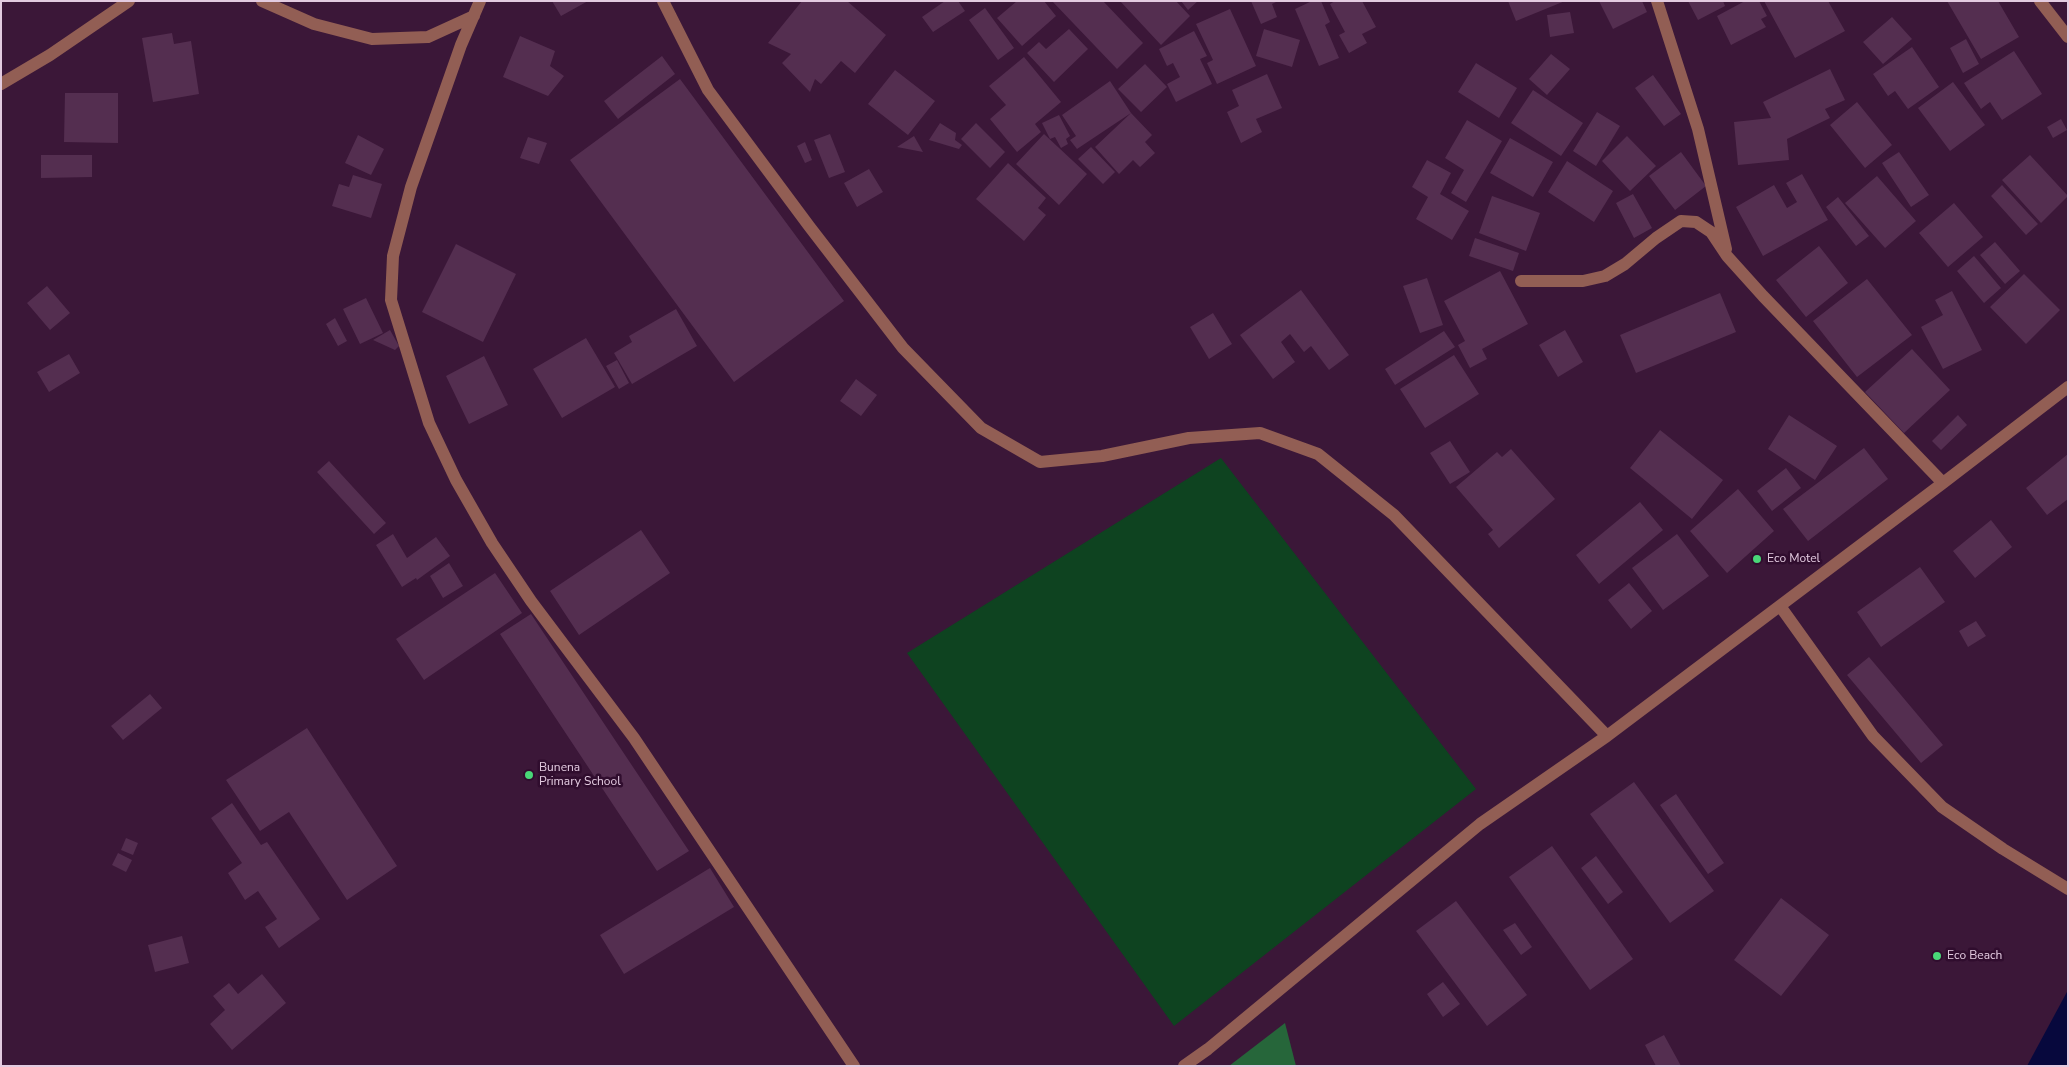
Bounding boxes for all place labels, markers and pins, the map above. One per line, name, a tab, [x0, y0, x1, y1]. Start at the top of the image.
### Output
place label: Eco Motel	[1767, 552, 1820, 566]
marker: Eco Motel	[1751, 553, 1763, 565]
place label: Bunena Primary School	[539, 761, 621, 789]
marker: Bunena Primary School	[523, 769, 535, 781]
place label: Eco Beach	[1947, 949, 2002, 963]
marker: Eco Beach	[1931, 950, 1943, 962]

